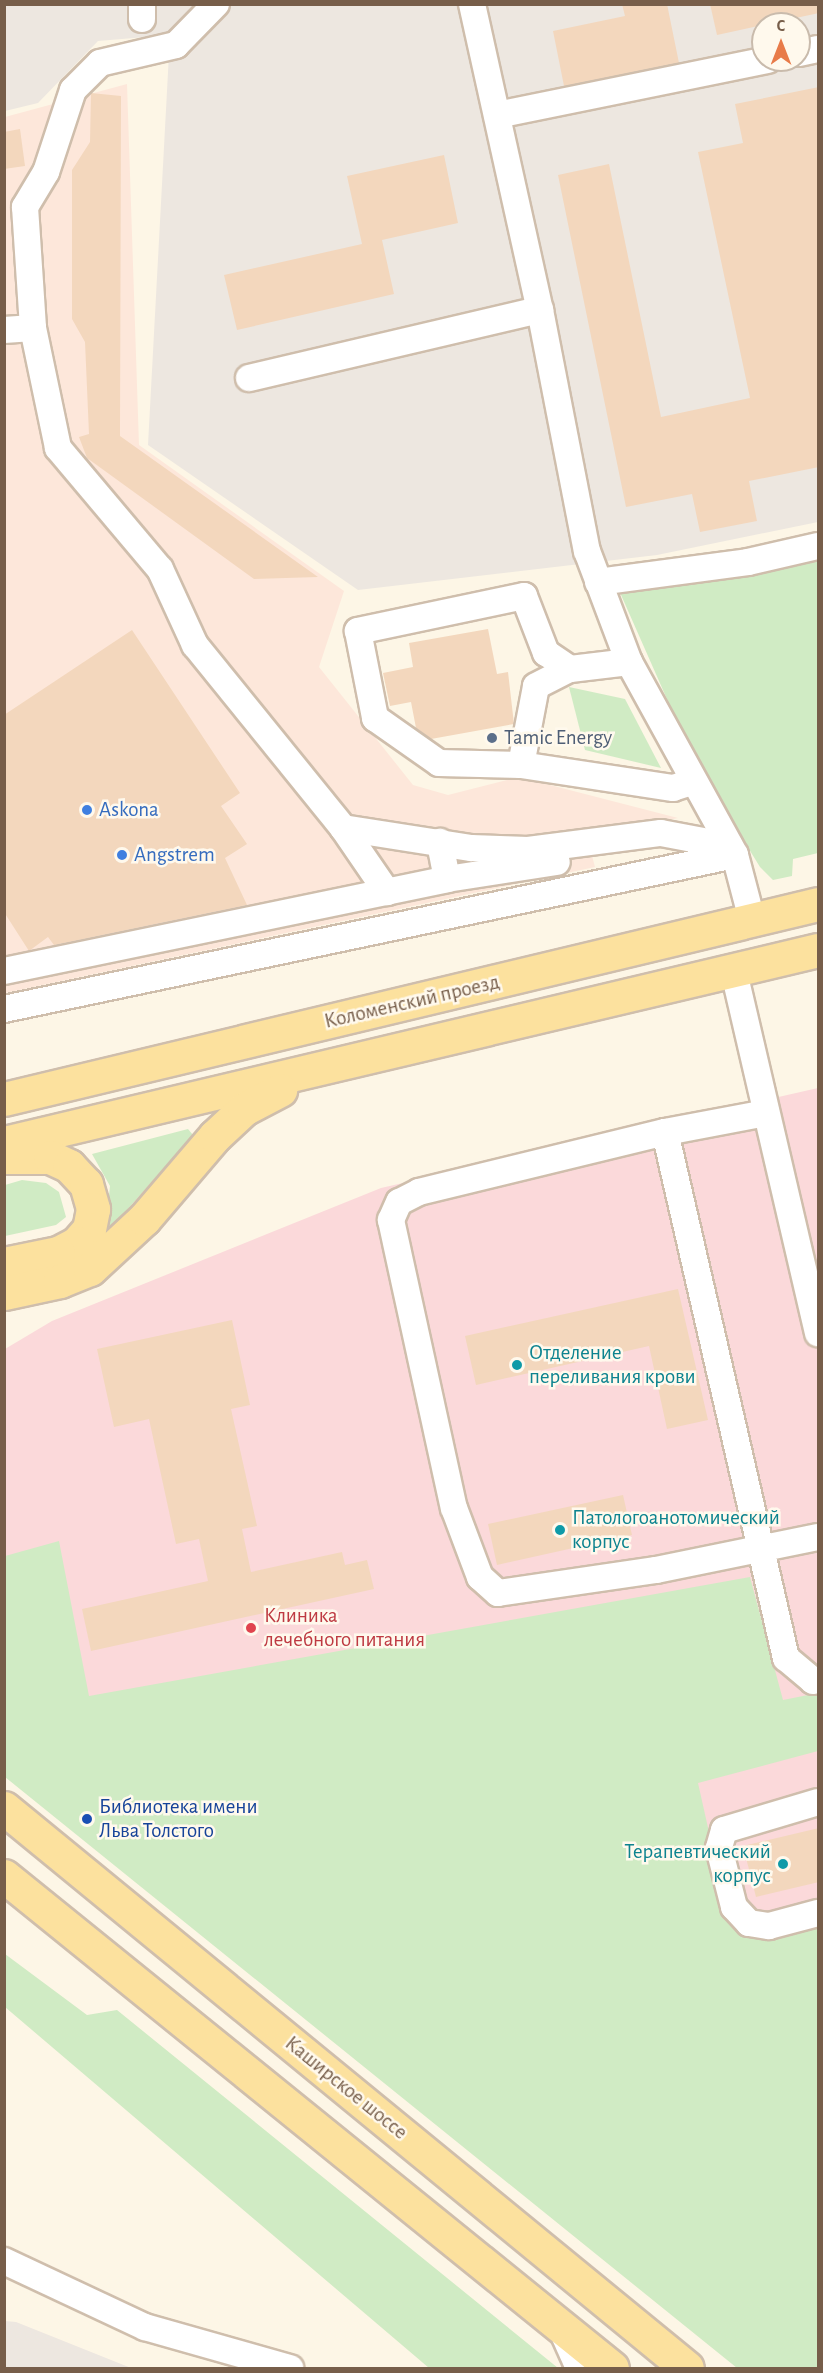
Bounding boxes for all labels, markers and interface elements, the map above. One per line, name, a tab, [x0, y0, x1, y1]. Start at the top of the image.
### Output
north arrow	[751, 12, 811, 72]
text: С	[777, 18, 785, 34]
place label: Tamic Energy	[504, 725, 612, 751]
marker: Tamic Energy	[485, 731, 499, 745]
place label: Askona	[99, 797, 159, 823]
marker: Askona	[80, 803, 94, 817]
place label: Angstrem	[134, 842, 215, 868]
marker: Angstrem	[115, 848, 129, 862]
street label: Коломенский проезд	[322, 970, 502, 1034]
place label: Отделение переливания крови	[529, 1340, 696, 1390]
marker: Отделение переливания крови	[510, 1358, 524, 1372]
place label: Патологоанотомический корпус	[572, 1505, 780, 1555]
marker: Патологоанотомический корпус	[553, 1523, 567, 1537]
place label: Клиника лечебного питания	[264, 1603, 425, 1653]
marker: Клиника лечебного питания	[242, 1619, 260, 1637]
place label: Библиотека имени Льва Толстого	[99, 1794, 258, 1844]
marker: Библиотека имени Льва Толстого	[80, 1812, 94, 1826]
place label: Терапевтический корпус	[624, 1839, 771, 1889]
marker: Терапевтический корпус	[776, 1857, 790, 1871]
street label: Каширское шоссе	[280, 2031, 412, 2145]

